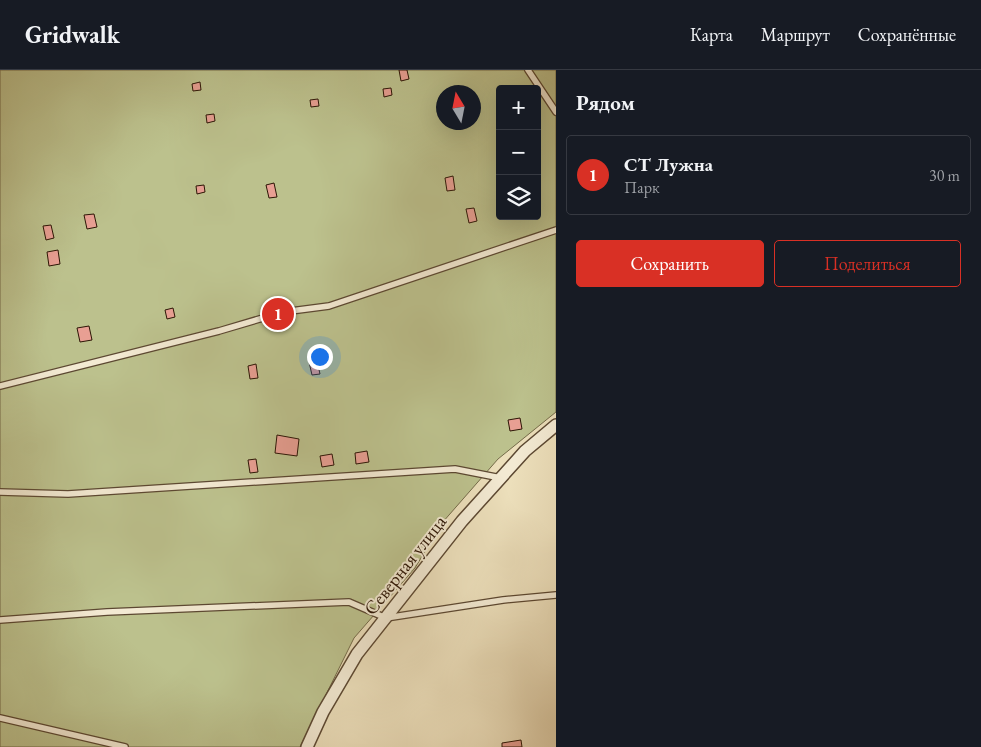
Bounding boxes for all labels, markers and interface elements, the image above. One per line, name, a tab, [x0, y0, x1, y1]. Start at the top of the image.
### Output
text: Gridwalk	[25, 19, 120, 50]
text: Карта	[690, 23, 733, 46]
text: Маршрут	[761, 23, 830, 46]
text: Сохранённые	[858, 23, 956, 46]
north arrow	[436, 85, 481, 130]
map controls	[496, 85, 541, 220]
button: +	[496, 85, 541, 130]
text: Рядом	[576, 89, 635, 116]
button: −	[496, 130, 541, 175]
text: СТ Лужна	[624, 152, 713, 177]
text: 1	[589, 165, 597, 186]
text: 30 m	[929, 165, 960, 186]
button: layers	[496, 175, 541, 220]
text: Парк	[624, 177, 660, 198]
button: Сохранить	[576, 240, 764, 287]
button: Поделиться	[774, 240, 961, 287]
pin: 1	[262, 295, 294, 333]
your location	[307, 344, 333, 370]
street label: Северная улица	[358, 510, 452, 620]

